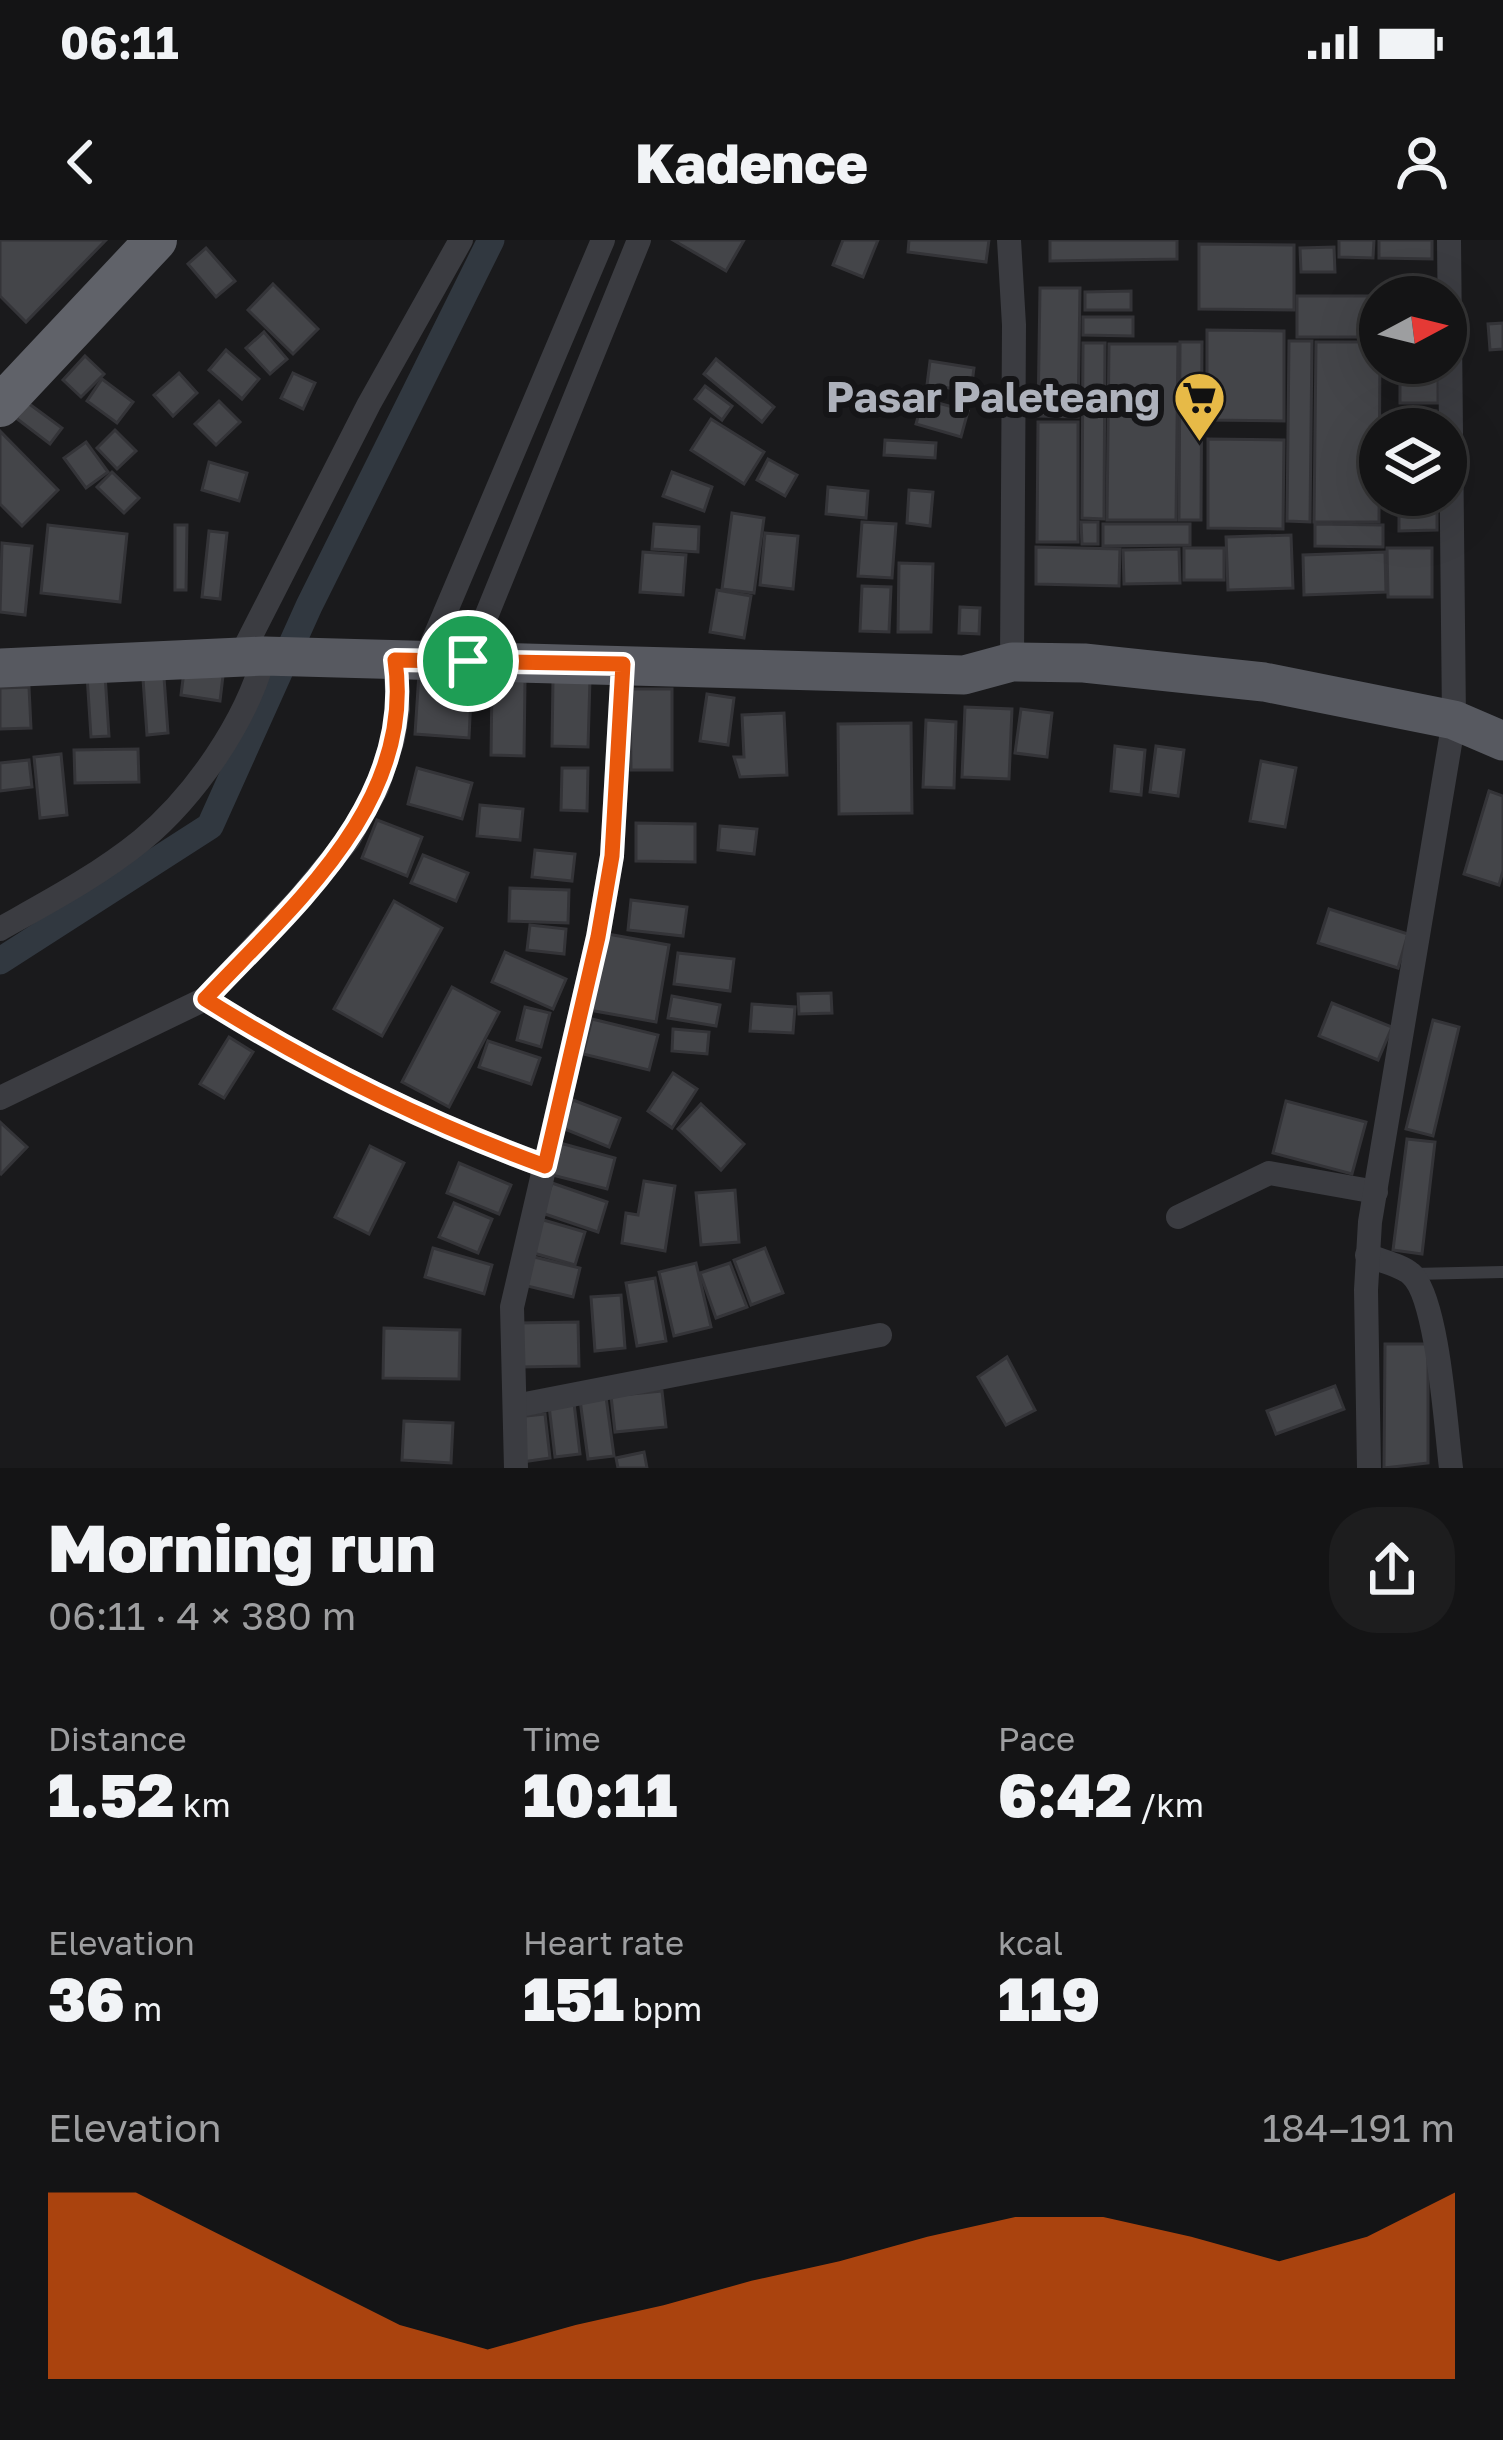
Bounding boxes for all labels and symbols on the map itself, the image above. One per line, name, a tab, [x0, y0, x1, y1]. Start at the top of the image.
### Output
north arrow	[1359, 276, 1467, 384]
supermarket icon: Pasar Paleteang	[1171, 369, 1227, 443]
place label: Pasar Paleteang	[826, 371, 1160, 421]
pin	[417, 610, 519, 712]

